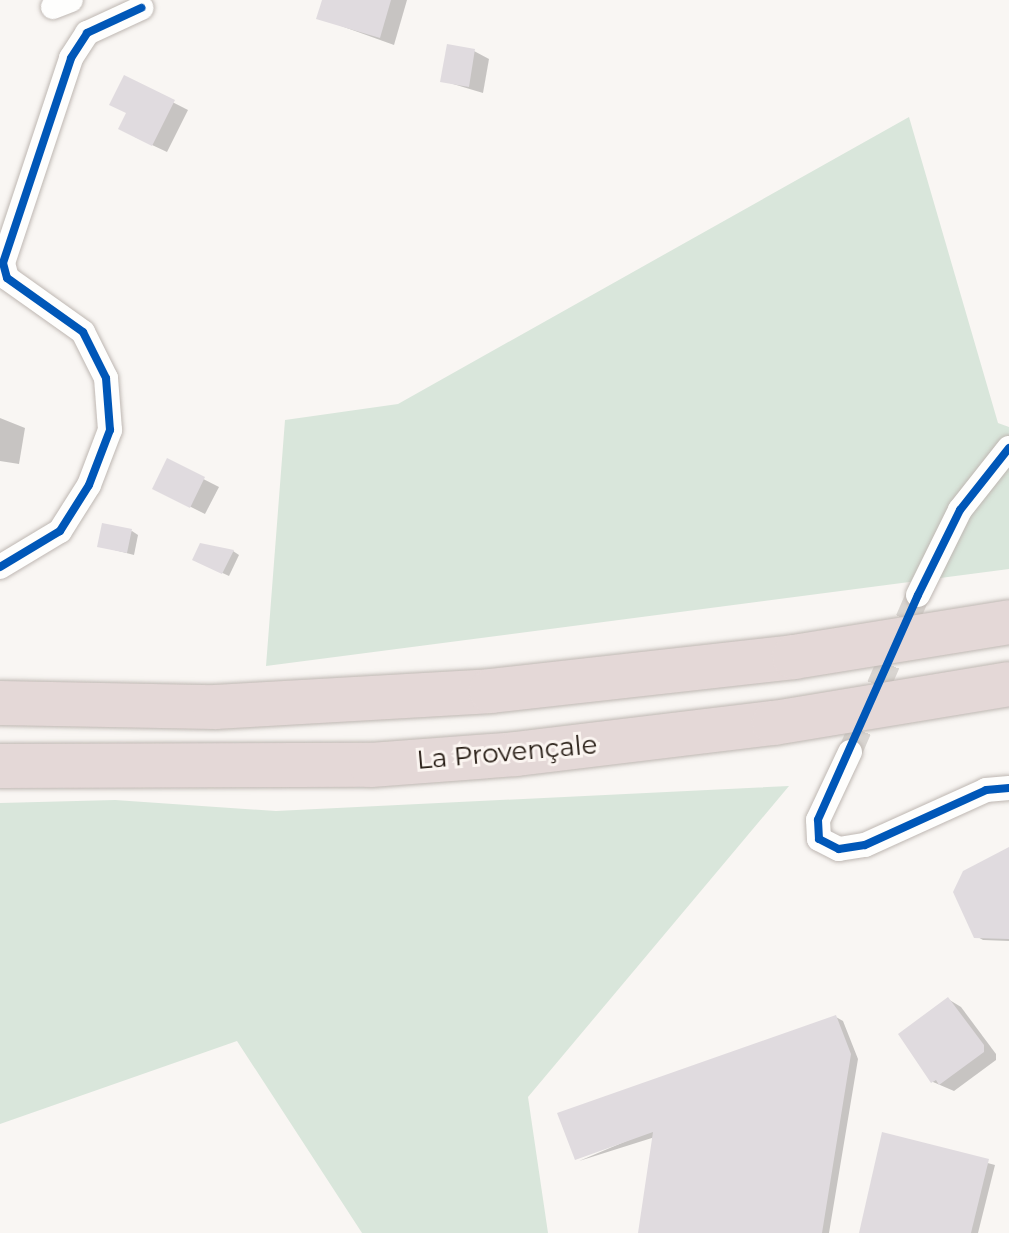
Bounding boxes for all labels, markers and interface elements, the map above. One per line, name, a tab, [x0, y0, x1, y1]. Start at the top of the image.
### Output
street label: La Provençale	[415, 730, 599, 776]

